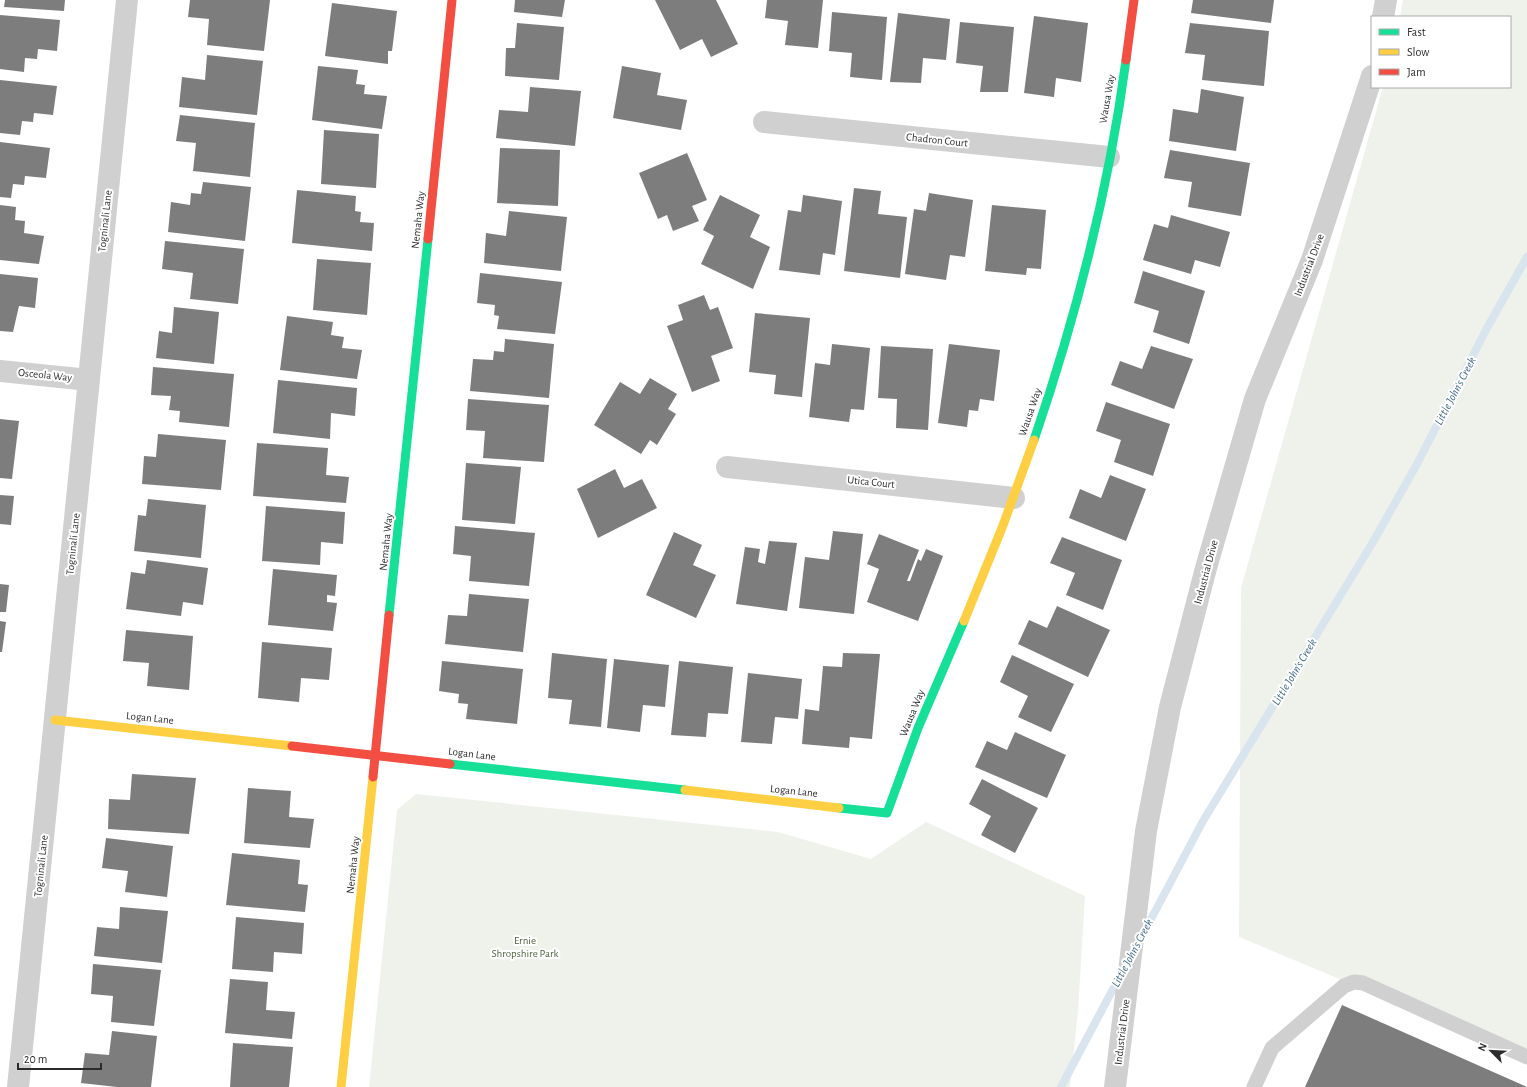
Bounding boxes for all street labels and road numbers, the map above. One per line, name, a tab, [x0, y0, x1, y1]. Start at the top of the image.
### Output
street label: Wausa Way	[1097, 73, 1117, 124]
street label: Chadron Court	[906, 131, 969, 149]
street label: Togninali Lane	[96, 190, 114, 252]
street label: Nemaha Way	[410, 190, 427, 249]
street label: Industrial Drive	[1292, 232, 1326, 298]
street label: Osceola Way	[17, 367, 73, 383]
street label: Wausa Way	[1017, 386, 1043, 437]
street label: Utica Court	[847, 474, 896, 490]
street label: Nemaha Way	[378, 512, 395, 571]
street label: Togninali Lane	[64, 513, 82, 575]
street label: Industrial Drive	[1192, 539, 1220, 605]
street label: Wausa Way	[898, 688, 927, 738]
street label: Logan Lane	[126, 710, 174, 726]
street label: Logan Lane	[448, 746, 496, 762]
street label: Logan Lane	[770, 783, 818, 799]
street label: Togninali Lane	[32, 835, 50, 897]
street label: Nemaha Way	[345, 835, 362, 894]
street label: Industrial Drive	[1113, 999, 1131, 1065]

